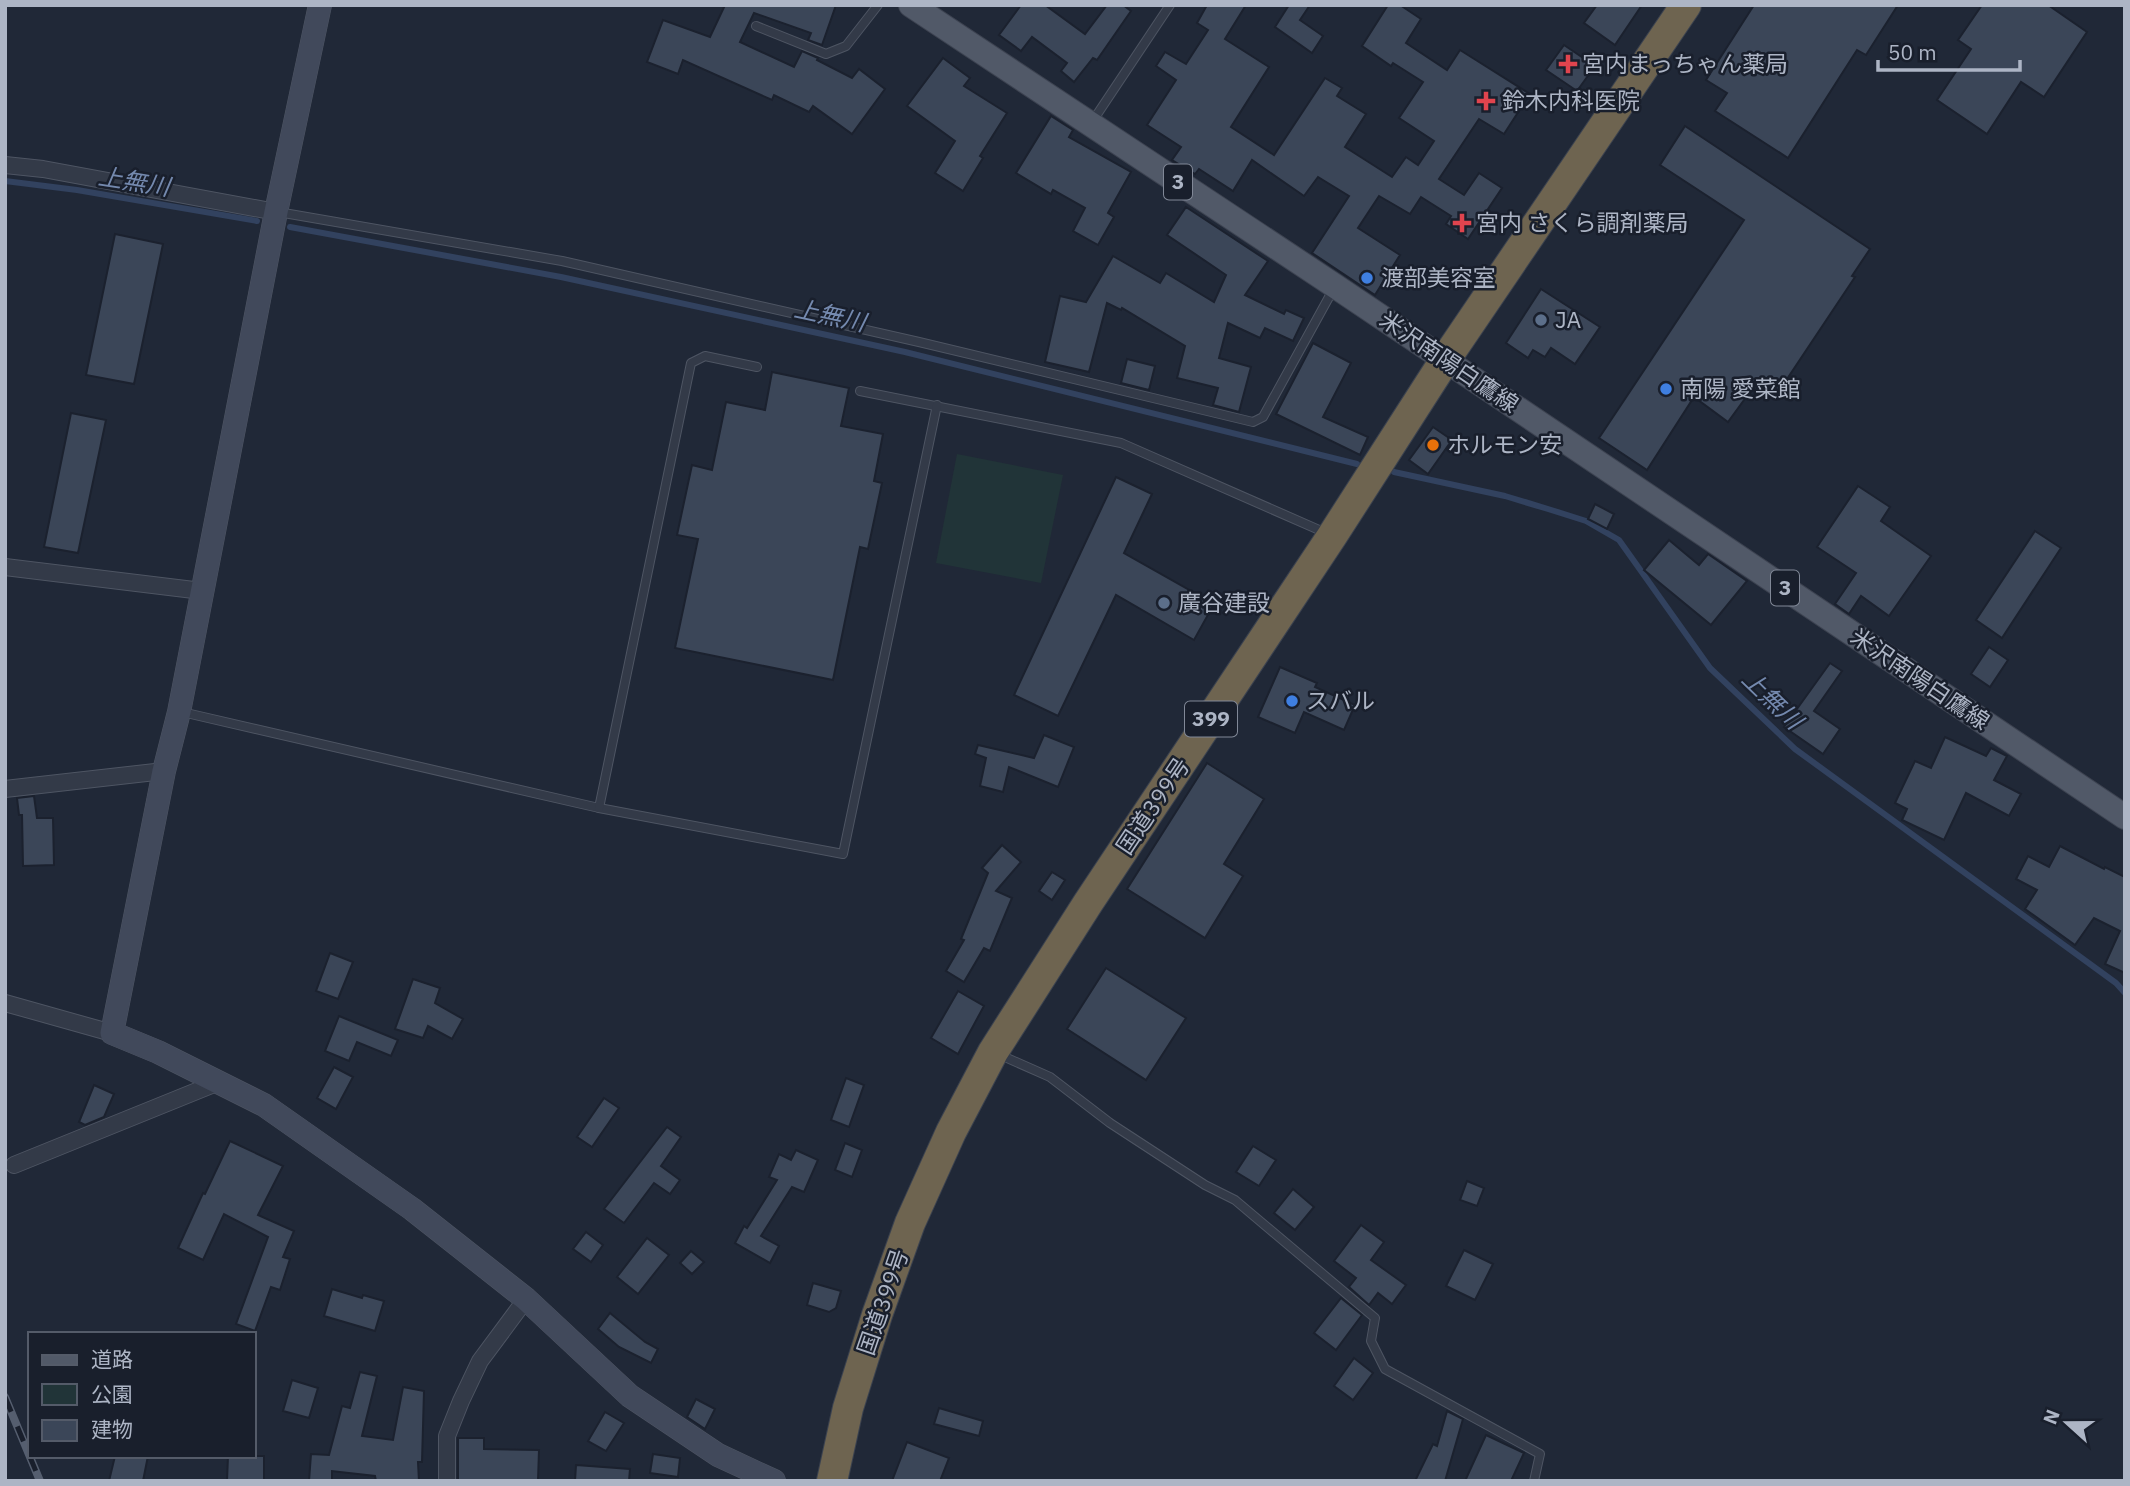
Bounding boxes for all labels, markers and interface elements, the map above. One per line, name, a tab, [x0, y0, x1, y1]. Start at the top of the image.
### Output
scale bar	[1878, 28, 2020, 72]
text: 50 m	[1888, 38, 1937, 66]
place label: 宮内まっちゃん薬局	[1582, 48, 1788, 78]
marker: 宮内まっちゃん薬局	[1560, 56, 1576, 72]
place label: 鈴木内科医院	[1502, 85, 1640, 115]
marker: 鈴木内科医院	[1476, 91, 1496, 111]
water label: 上無川	[96, 160, 175, 203]
road number: 3	[1164, 164, 1192, 200]
place label: 宮内 さくら調剤薬局	[1476, 207, 1688, 237]
marker: 宮内 さくら調剤薬局	[1454, 215, 1470, 231]
place label: 渡部美容室	[1381, 262, 1496, 292]
marker: 渡部美容室	[1359, 270, 1375, 286]
water label: 上無川	[792, 292, 872, 339]
street label: 米沢南陽白鷹線	[1374, 304, 1525, 419]
place label: JA	[1555, 304, 1582, 334]
marker: JA	[1533, 312, 1549, 328]
place label: 南陽 愛菜館	[1680, 373, 1800, 403]
marker: 南陽 愛菜館	[1658, 381, 1674, 397]
place label: ホルモン安	[1447, 429, 1562, 459]
marker: ホルモン安	[1425, 437, 1441, 453]
road number: 3	[1771, 570, 1799, 606]
place label: 廣谷建設	[1178, 587, 1270, 617]
marker: 廣谷建設	[1156, 595, 1172, 611]
street label: 米沢南陽白鷹線	[1845, 621, 1996, 736]
water label: 上無川	[1736, 663, 1812, 738]
place label: スバル	[1306, 685, 1375, 715]
marker: スバル	[1284, 693, 1300, 709]
road number: 399	[1185, 702, 1237, 736]
street label: 国道399号	[1109, 751, 1195, 860]
street label: 国道399号	[850, 1245, 914, 1359]
legend	[28, 1332, 256, 1458]
text: 道路	[91, 1345, 133, 1373]
text: 公園	[91, 1380, 133, 1408]
north arrow	[2032, 1388, 2102, 1458]
text: N	[2037, 1406, 2065, 1428]
text: 建物	[91, 1415, 133, 1443]

